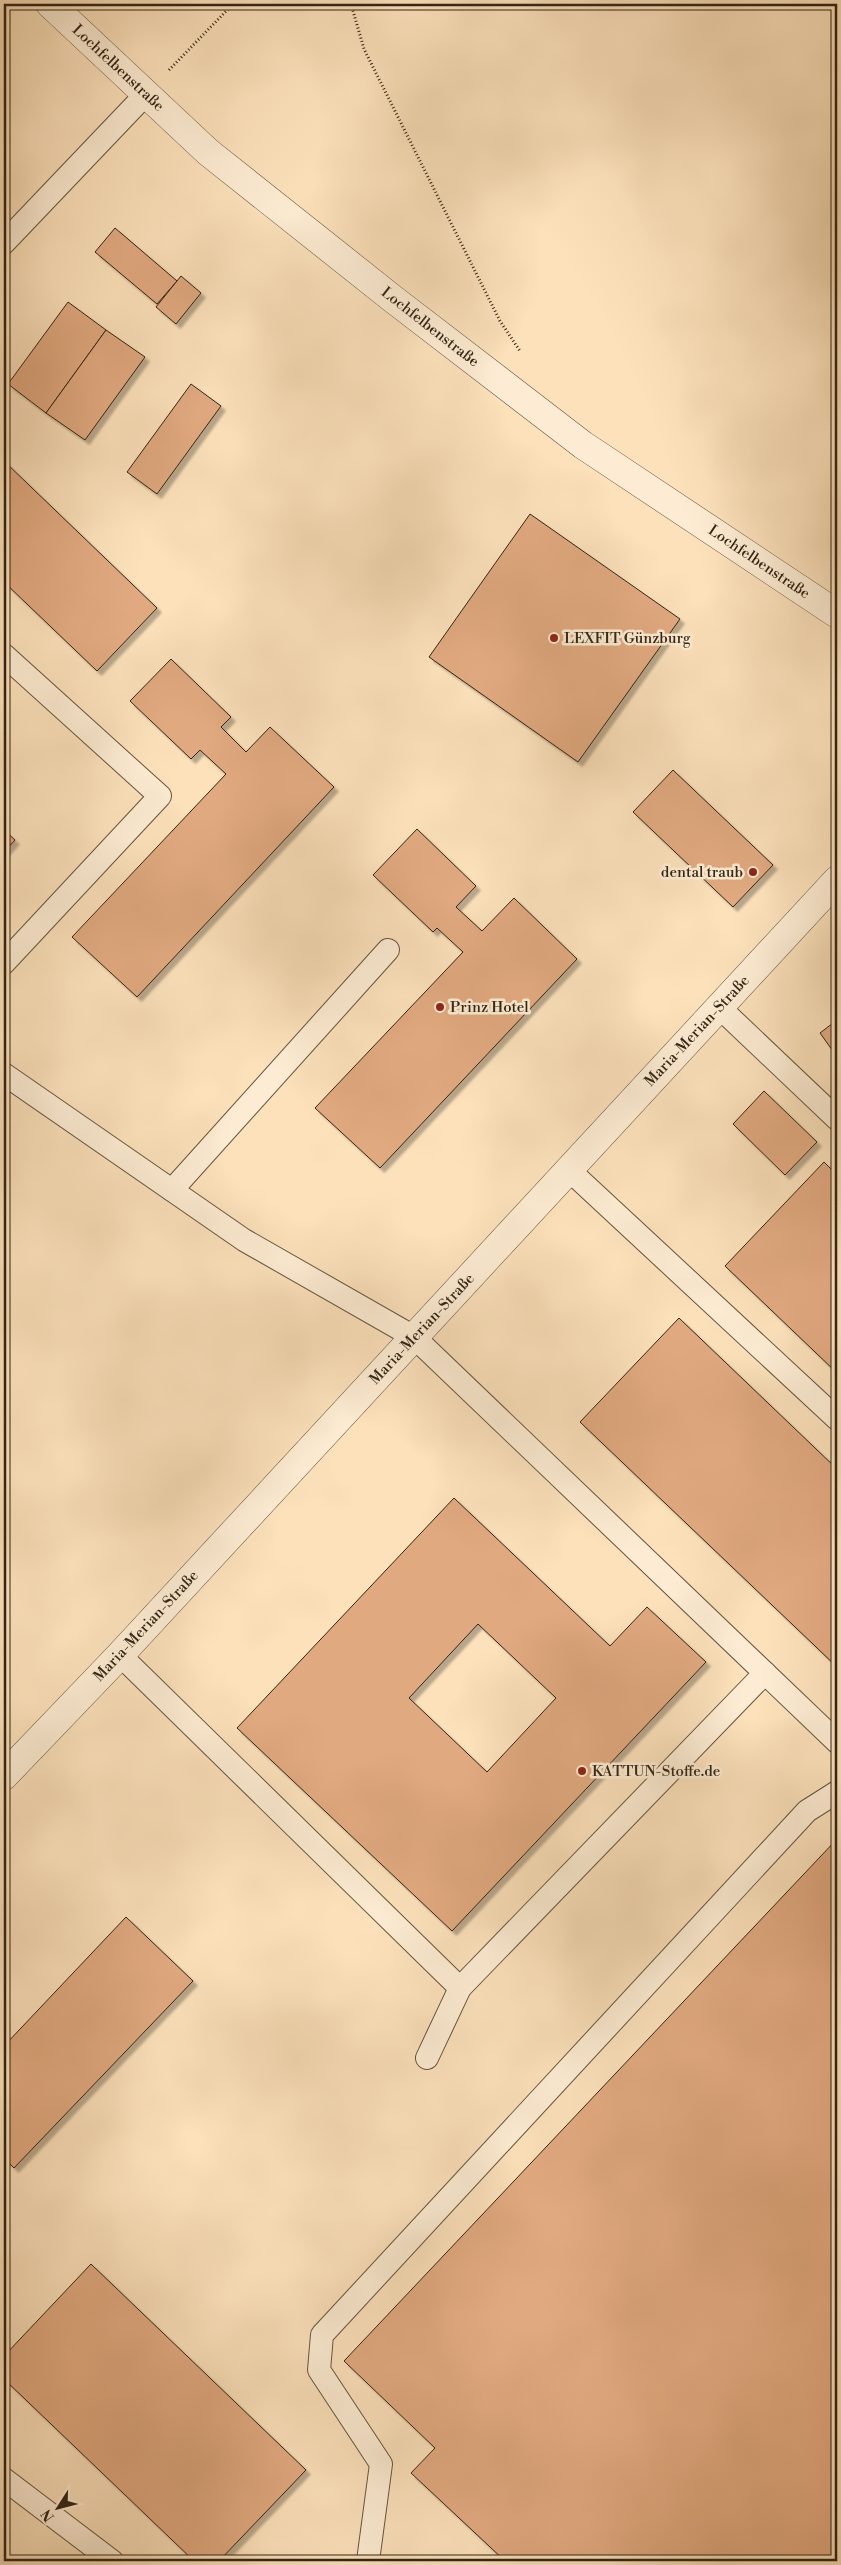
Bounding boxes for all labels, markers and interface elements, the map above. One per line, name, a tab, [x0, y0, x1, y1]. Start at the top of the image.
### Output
street label: Lochfelbenstraße	[68, 20, 168, 116]
street label: Lochfelbenstraße	[377, 283, 483, 371]
street label: Lochfelbenstraße	[704, 521, 814, 603]
place label: LEXFIT Günzburg	[564, 629, 691, 648]
marker: LEXFIT Günzburg	[548, 632, 560, 644]
place label: dental traub	[661, 863, 743, 882]
marker: dental traub	[747, 866, 759, 878]
street label: Maria-Merian-Straße	[640, 971, 754, 1091]
place label: Prinz Hotel	[450, 998, 529, 1017]
marker: Prinz Hotel	[434, 1001, 446, 1013]
street label: Maria-Merian-Straße	[365, 1269, 479, 1389]
street label: Maria-Merian-Straße	[89, 1566, 203, 1686]
place label: KATTUN-Stoffe.de	[592, 1762, 720, 1781]
marker: KATTUN-Stoffe.de	[576, 1765, 588, 1777]
north arrow	[32, 2482, 82, 2532]
text: N	[38, 2505, 59, 2525]

